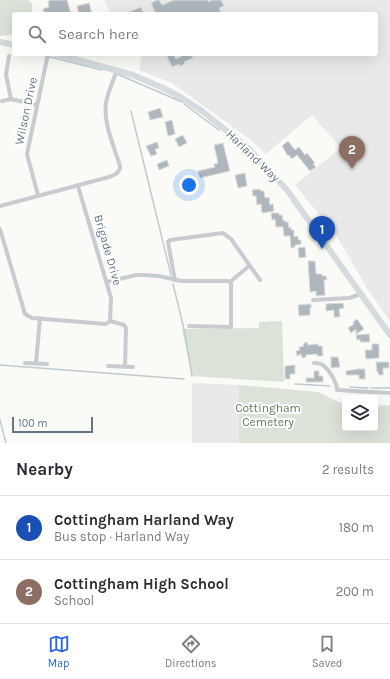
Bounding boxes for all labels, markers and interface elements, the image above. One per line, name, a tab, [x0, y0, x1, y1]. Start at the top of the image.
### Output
search box	[12, 12, 378, 56]
icon: search	[26, 23, 48, 45]
text: Search here	[58, 25, 139, 43]
street label: Wilson Drive	[12, 76, 40, 146]
street label: Harland Way	[223, 127, 283, 185]
pin: 2	[339, 136, 365, 169]
your location	[179, 175, 199, 195]
street label: Brigade Drive	[91, 213, 125, 287]
pin: 1	[309, 216, 335, 249]
map controls	[342, 395, 378, 431]
button: layers	[342, 395, 378, 431]
park label: Cottingham Cemetery	[235, 401, 301, 429]
scale bar	[12, 415, 93, 434]
text: 100 m	[18, 417, 48, 430]
text: Nearby	[16, 459, 73, 479]
text: 2 results	[322, 462, 374, 477]
text: Cottingham Harland Way	[54, 511, 234, 529]
text: 1	[27, 520, 31, 535]
text: 180 m	[339, 520, 374, 535]
text: Bus stop · Harland Way	[54, 529, 189, 544]
text: Cottingham High School	[54, 575, 229, 593]
text: 2	[25, 584, 33, 599]
text: 200 m	[336, 584, 374, 599]
text: School	[54, 593, 94, 608]
tab: Map	[48, 633, 70, 670]
tab: Directions	[165, 633, 217, 670]
tab: Saved	[312, 633, 342, 670]

